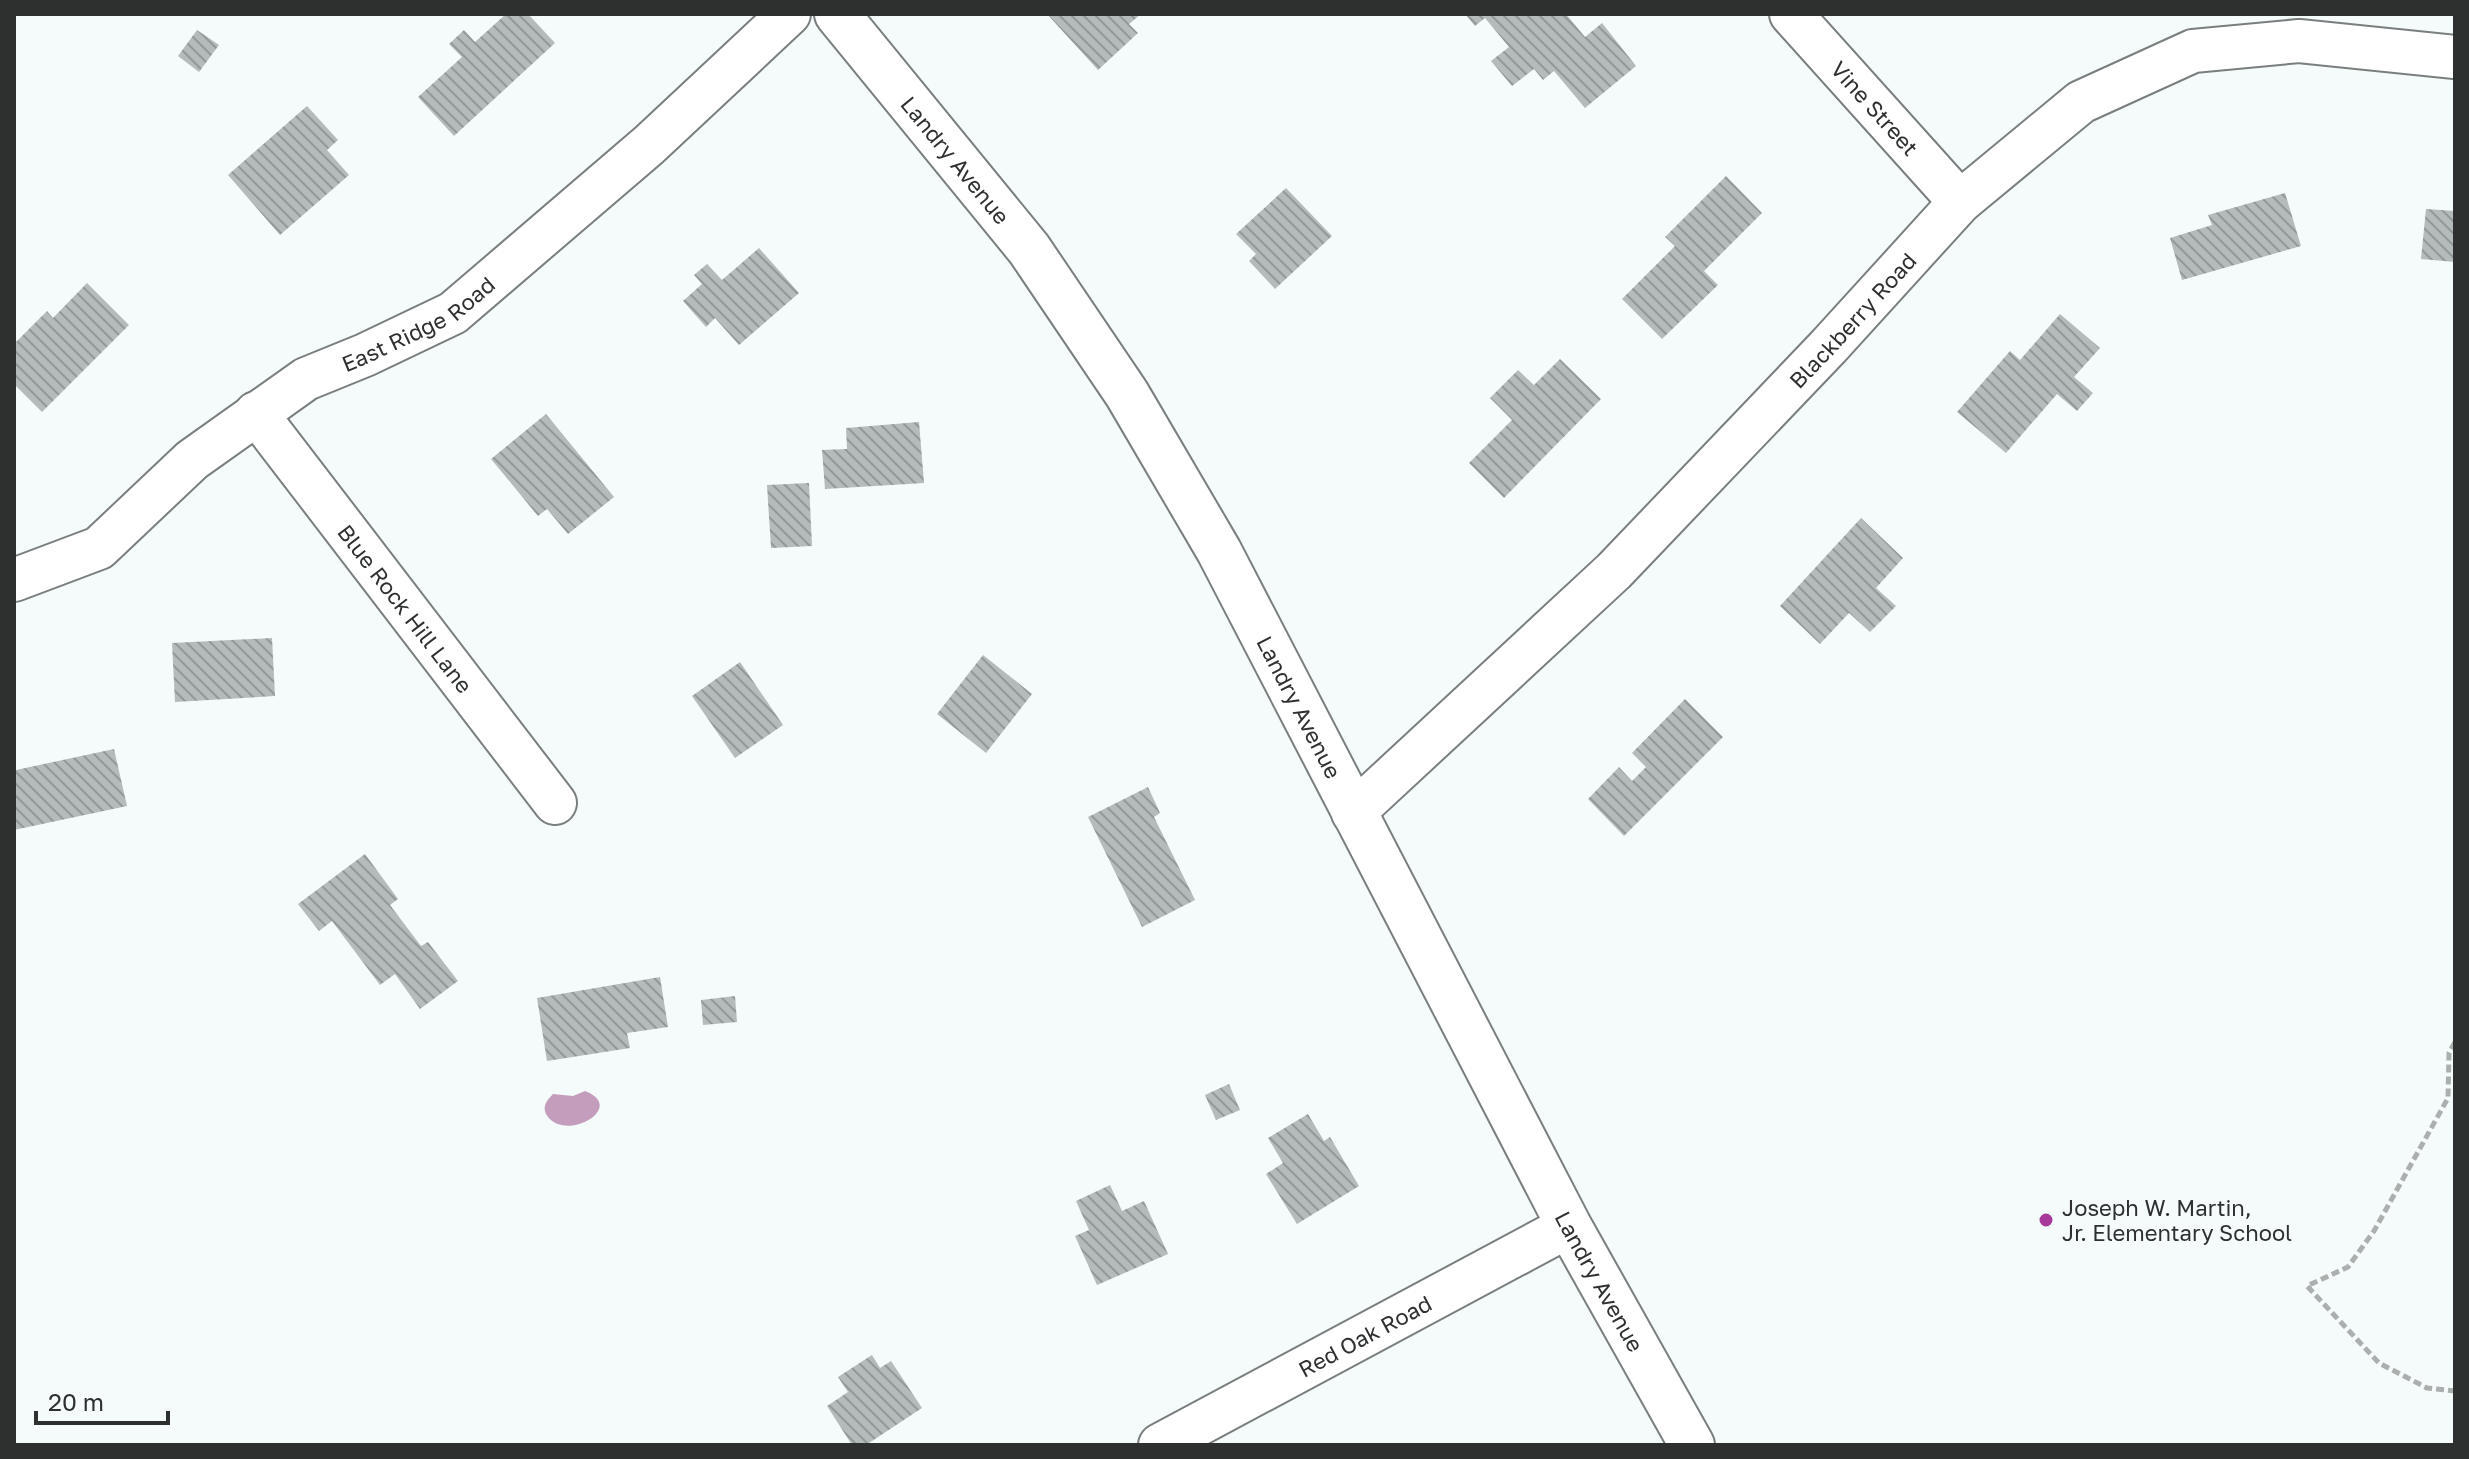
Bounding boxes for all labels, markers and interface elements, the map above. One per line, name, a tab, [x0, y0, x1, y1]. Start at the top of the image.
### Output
street label: Vine Street	[1826, 55, 1925, 160]
street label: Landry Avenue	[896, 90, 1016, 229]
street label: Blackberry Road	[1783, 247, 1921, 393]
street label: East Ridge Road	[337, 270, 500, 377]
street label: Blue Rock Hill Lane	[333, 519, 479, 698]
street label: Landry Avenue	[1252, 631, 1348, 783]
place label: Joseph W. Martin, Jr. Elementary School	[2062, 1194, 2292, 1246]
street label: Landry Avenue	[1550, 1206, 1650, 1356]
marker: Joseph W. Martin, Jr. Elementary School	[2037, 1211, 2055, 1229]
street label: Red Oak Road	[1293, 1289, 1436, 1382]
scale bar	[36, 1375, 168, 1425]
text: 20 m	[48, 1387, 104, 1416]

